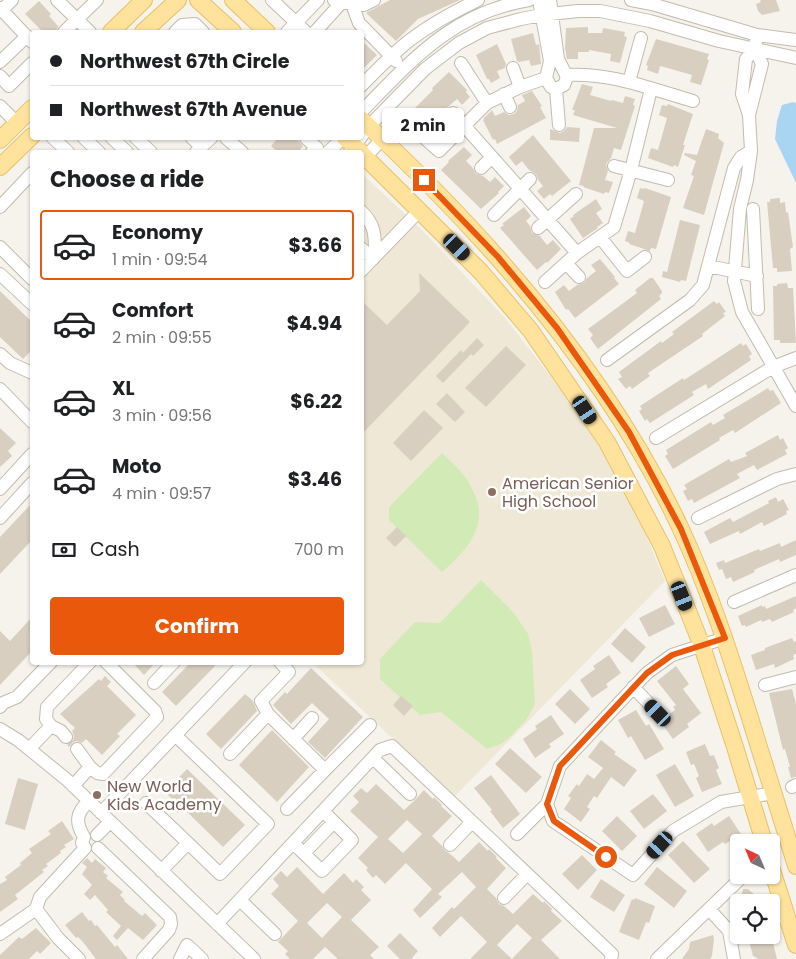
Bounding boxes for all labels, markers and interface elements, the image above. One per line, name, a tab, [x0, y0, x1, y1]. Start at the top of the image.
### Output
text: Northwest 67th Circle	[80, 48, 289, 75]
text: Northwest 67th Avenue	[80, 96, 307, 123]
callout: 2 min	[383, 108, 465, 142]
text: 2 min	[401, 114, 445, 137]
text: Choose a ride	[50, 164, 204, 195]
route end	[413, 169, 435, 191]
text: Economy	[112, 219, 203, 246]
icon: car	[52, 223, 97, 268]
car	[441, 231, 472, 263]
text: $3.66	[288, 232, 342, 259]
text: 1 min · 09:54	[112, 248, 208, 271]
text: Comfort	[112, 297, 194, 324]
icon: car	[52, 301, 97, 346]
text: $4.94	[287, 310, 342, 337]
text: 2 min · 09:55	[112, 326, 212, 349]
text: XL	[112, 375, 135, 402]
icon: car	[52, 379, 97, 424]
text: $6.22	[290, 388, 342, 415]
car	[570, 393, 599, 427]
text: 3 min · 09:56	[112, 404, 212, 427]
text: Moto	[112, 453, 161, 480]
icon: car	[52, 457, 97, 502]
text: $3.46	[288, 466, 342, 493]
place label: American Senior High School	[502, 472, 634, 513]
text: 4 min · 09:57	[112, 482, 211, 505]
marker: American Senior High School	[486, 486, 498, 498]
icon: cash	[50, 536, 78, 564]
text: Cash	[90, 536, 140, 563]
text: 700 m	[294, 538, 344, 561]
car	[669, 579, 694, 613]
button: Confirm	[50, 597, 344, 655]
car	[642, 697, 673, 729]
place label: New World Kids Academy	[107, 775, 222, 816]
marker: New World Kids Academy	[91, 789, 103, 801]
car	[644, 829, 675, 861]
north arrow	[730, 834, 780, 884]
map controls	[730, 834, 780, 944]
route start	[595, 846, 617, 868]
button: locate	[730, 894, 780, 944]

